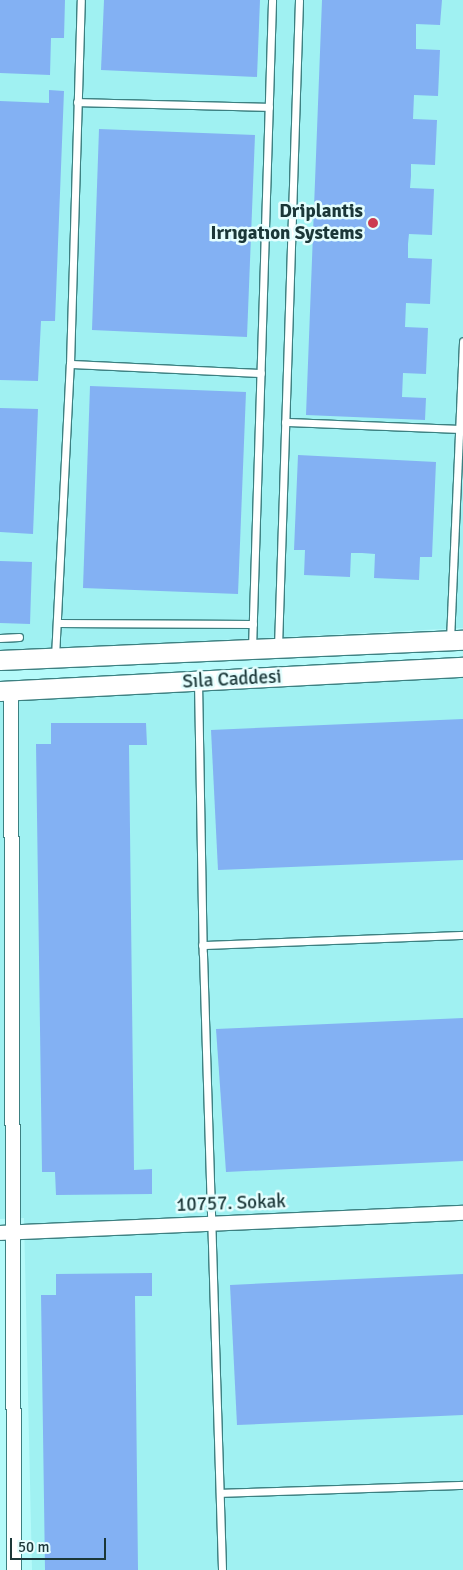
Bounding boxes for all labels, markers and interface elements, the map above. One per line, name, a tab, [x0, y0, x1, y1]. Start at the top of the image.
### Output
place label: Driplantis Irrıgatıon Systems	[210, 201, 363, 245]
marker: Driplantis Irrıgatıon Systems	[367, 217, 379, 229]
street label: Sıla Caddesi	[182, 666, 282, 694]
street label: 10757. Sokak	[176, 1191, 286, 1217]
scale bar	[12, 1528, 109, 1560]
text: 50 m	[18, 1538, 49, 1556]

